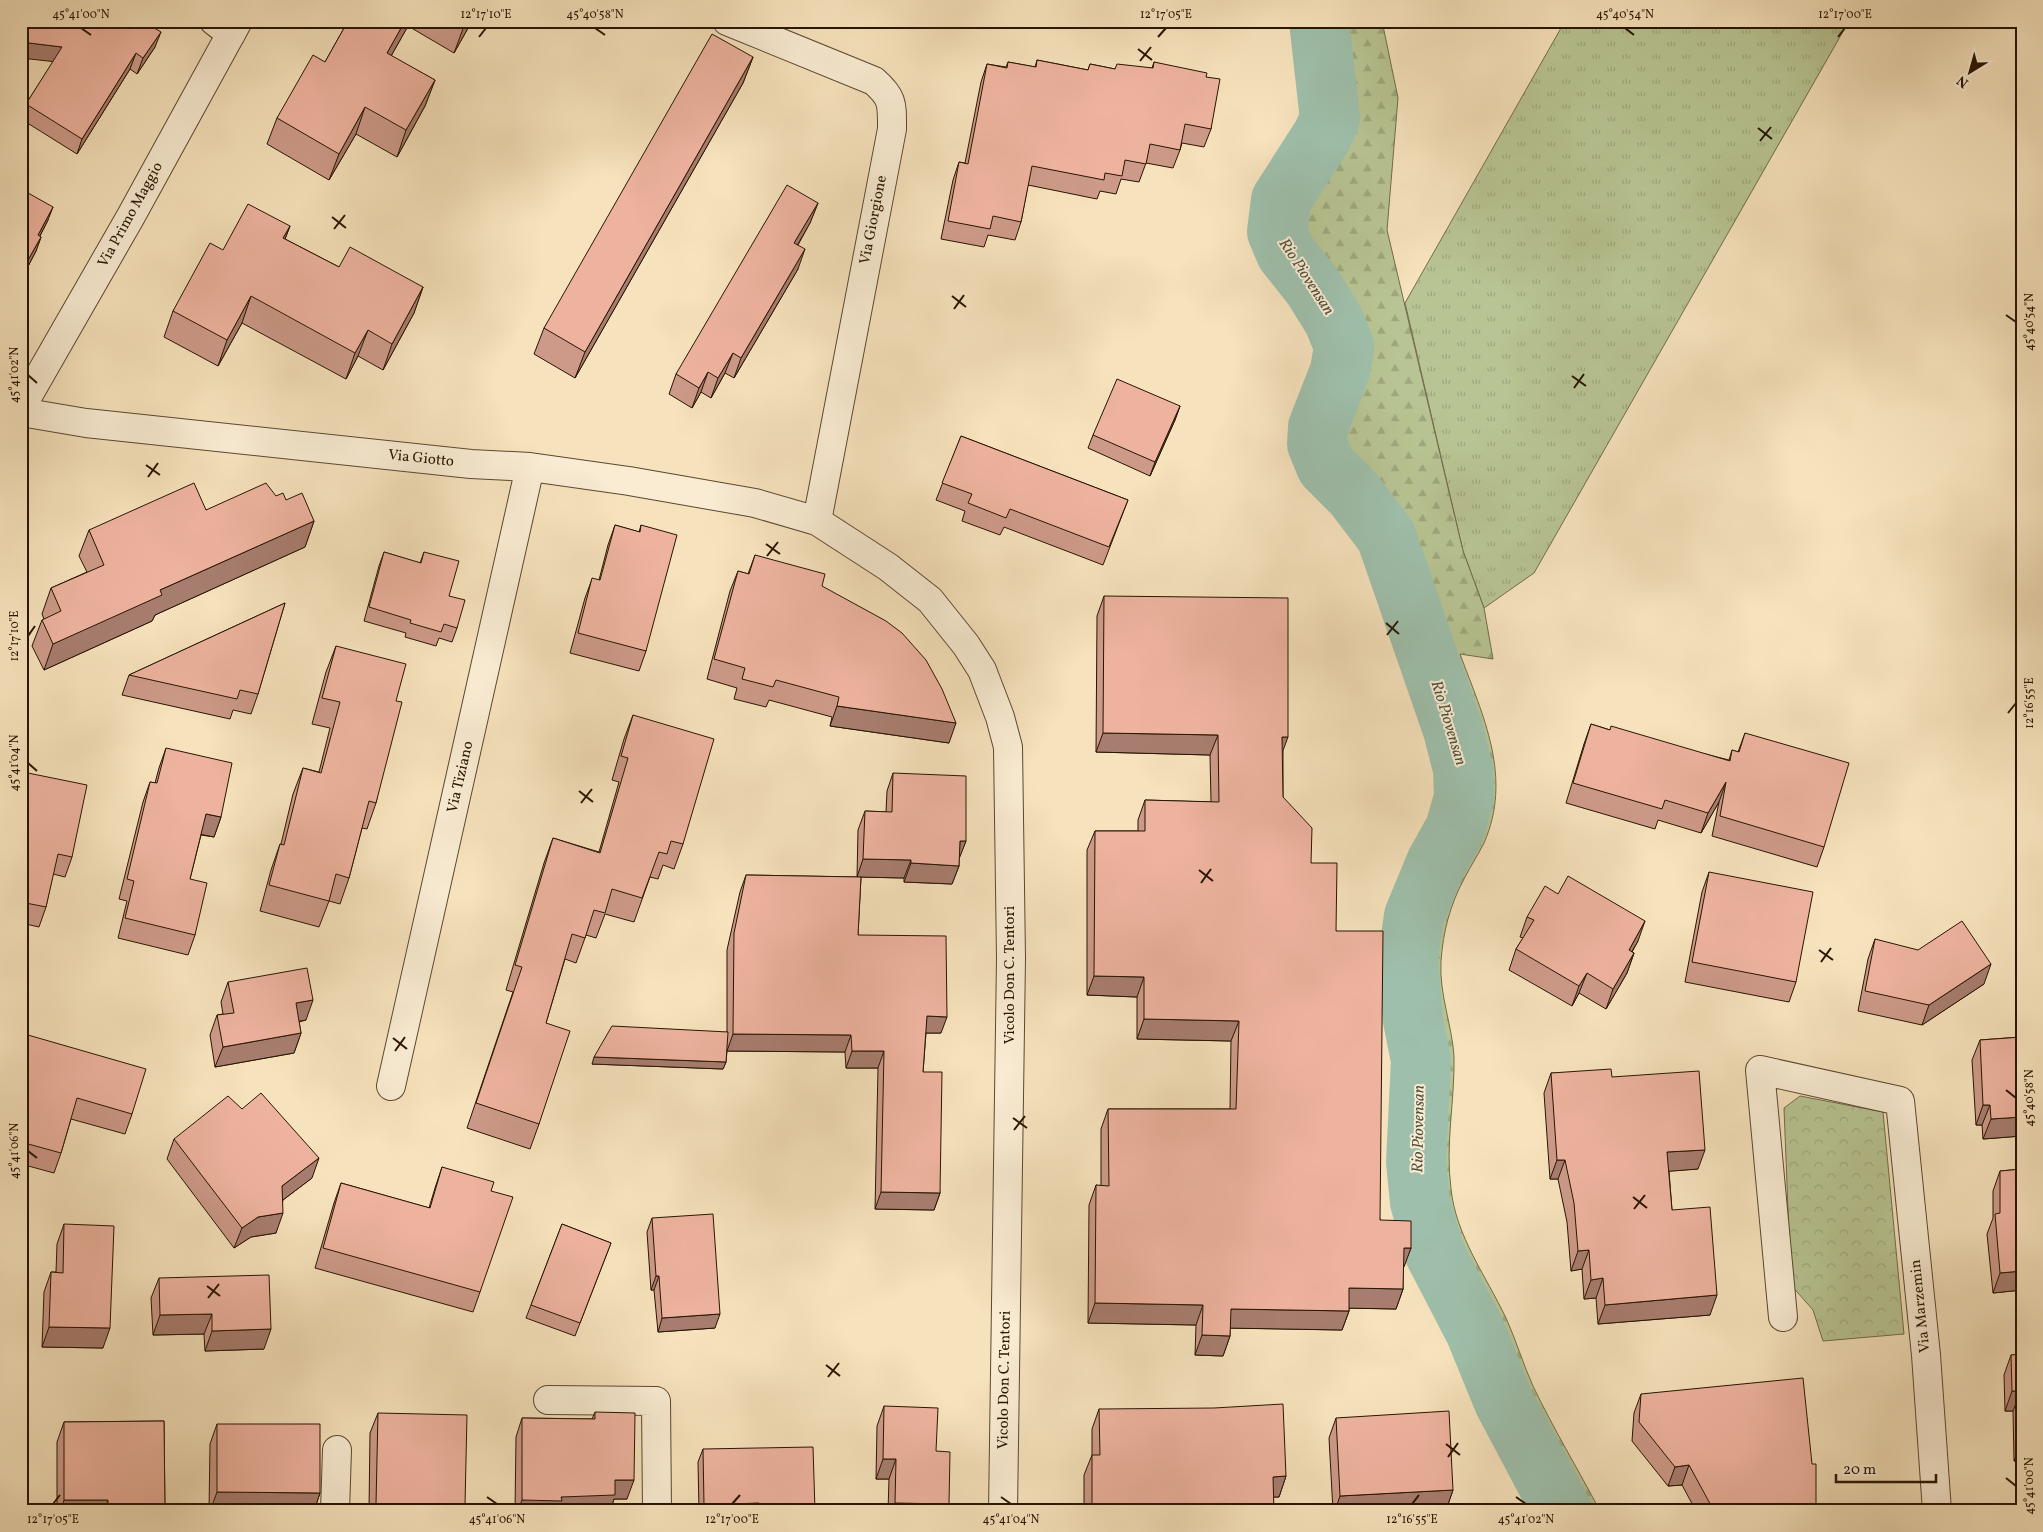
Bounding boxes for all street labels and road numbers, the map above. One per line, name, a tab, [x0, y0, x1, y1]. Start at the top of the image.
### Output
street label: Via Primo Maggio	[93, 158, 169, 272]
street label: Via Giorgione	[855, 174, 893, 266]
street label: Via Giotto	[387, 445, 455, 473]
street label: Via Tiziano	[443, 739, 479, 815]
street label: Vicolo Don C. Tentori	[1000, 906, 1021, 1044]
street label: Via Marzemin	[1906, 1258, 1936, 1354]
street label: Vicolo Don C. Tentori	[993, 1311, 1017, 1449]

